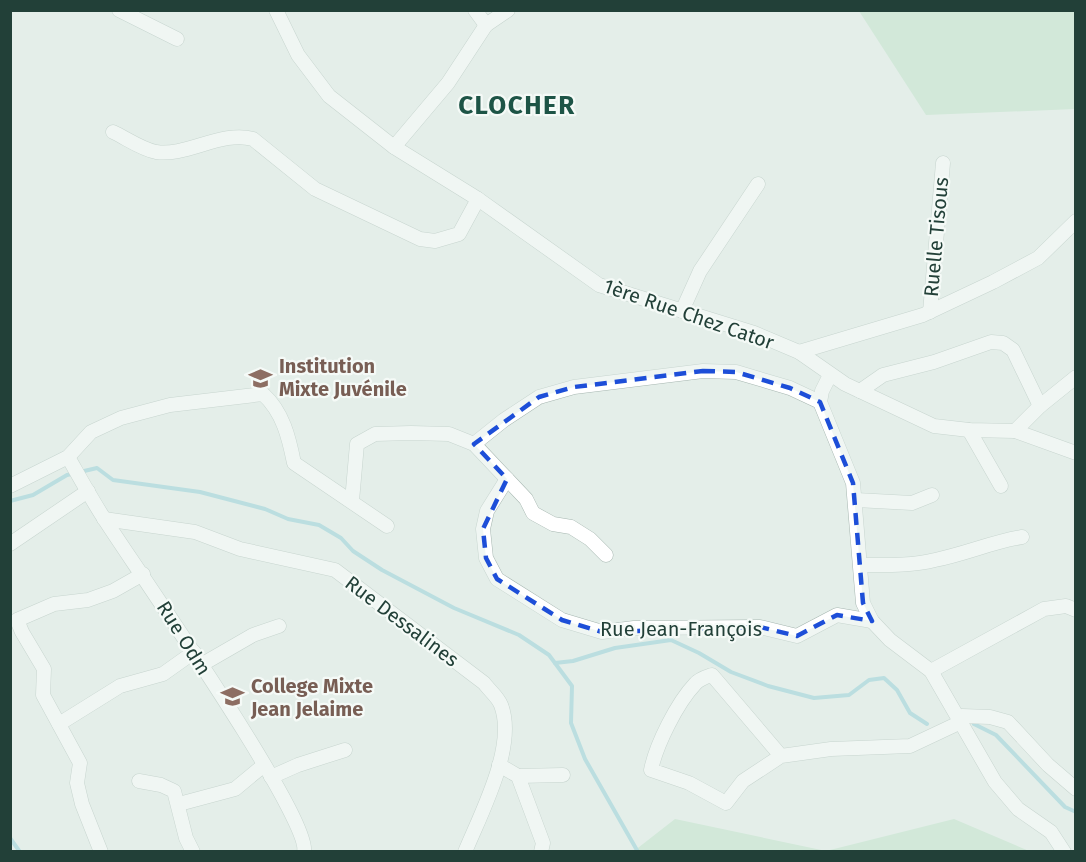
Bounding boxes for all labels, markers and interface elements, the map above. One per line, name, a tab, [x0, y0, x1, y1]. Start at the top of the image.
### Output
district label: CLOCHER	[458, 90, 576, 121]
street label: Ruelle Tisous	[919, 176, 953, 298]
street label: 1ère Rue Chez Cator	[601, 274, 778, 354]
place label: Institution Mixte Juvénile	[279, 354, 407, 401]
school or university icon: Institution Mixte Juvénile	[248, 365, 274, 391]
street label: Rue Dessalines	[340, 570, 464, 672]
street label: Rue Odm	[152, 596, 216, 680]
street label: Rue Jean-François	[600, 617, 762, 642]
place label: College Mixte Jean Jelaime	[250, 674, 373, 721]
school or university icon: College Mixte Jean Jelaime	[220, 684, 246, 710]

